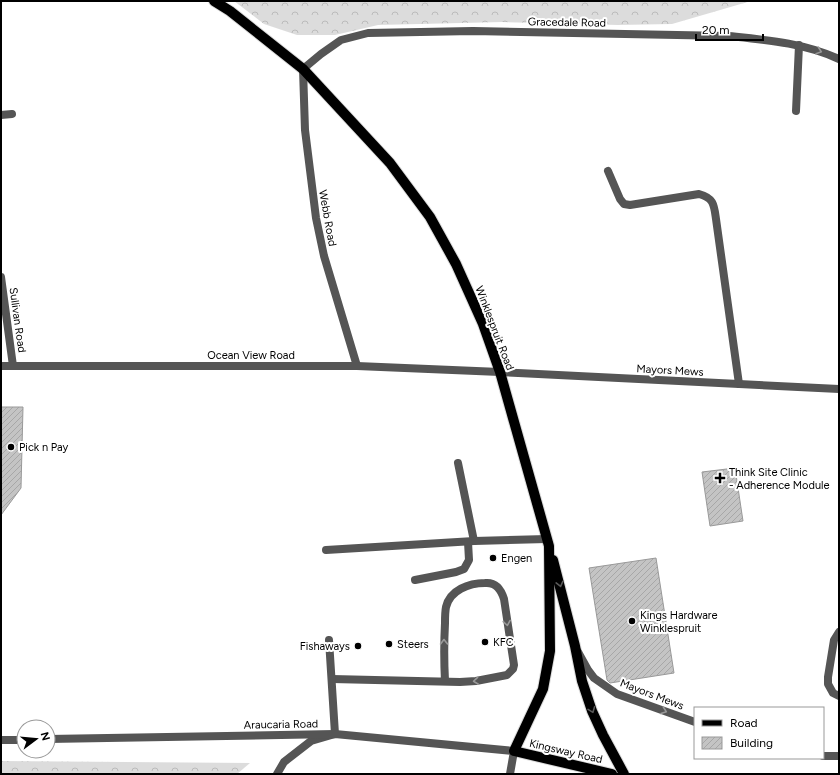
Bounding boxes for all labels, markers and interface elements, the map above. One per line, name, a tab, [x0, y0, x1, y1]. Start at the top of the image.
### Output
street label: Gracedale Road	[528, 15, 606, 30]
scale bar	[696, 16, 763, 42]
text: 20 m	[702, 23, 730, 37]
one-way arrow	[816, 46, 823, 55]
street label: Webb Road	[316, 189, 339, 247]
street label: Winklespruit Road	[472, 284, 517, 372]
street label: Sullivan Road	[6, 287, 29, 353]
street label: Ocean View Road	[207, 349, 295, 362]
street label: Mayors Mews	[636, 362, 704, 379]
place label: Pick n Pay	[19, 441, 69, 454]
marker: Pick n Pay	[6, 442, 16, 452]
place label: Think Site Clinic - Adherence Module	[729, 466, 830, 492]
marker: Think Site Clinic - Adherence Module	[714, 472, 726, 484]
place label: Engen	[501, 552, 532, 565]
marker: Engen	[488, 553, 498, 563]
one-way arrow	[555, 581, 563, 587]
place label: Kings Hardware Winklespruit	[640, 609, 718, 635]
marker: Kings Hardware Winklespruit	[627, 616, 637, 626]
one-way arrow	[503, 620, 511, 626]
place label: KFC	[493, 636, 514, 649]
marker: KFC	[480, 637, 490, 647]
place label: Steers	[397, 638, 429, 651]
marker: Steers	[384, 639, 394, 649]
one-way arrow	[440, 639, 448, 645]
place label: Fishaways	[300, 640, 350, 653]
marker: Fishaways	[353, 641, 363, 651]
one-way arrow	[473, 676, 479, 685]
street label: Mayors Mews	[618, 676, 686, 713]
one-way arrow	[587, 706, 595, 713]
one-way arrow	[661, 706, 668, 715]
legend	[694, 707, 824, 759]
text: Road	[730, 716, 758, 730]
street label: Araucaria Road	[244, 717, 318, 732]
north arrow	[16, 719, 56, 759]
text: N	[38, 730, 53, 742]
text: Building	[730, 736, 773, 750]
street label: Kingsway Road	[528, 737, 604, 766]

